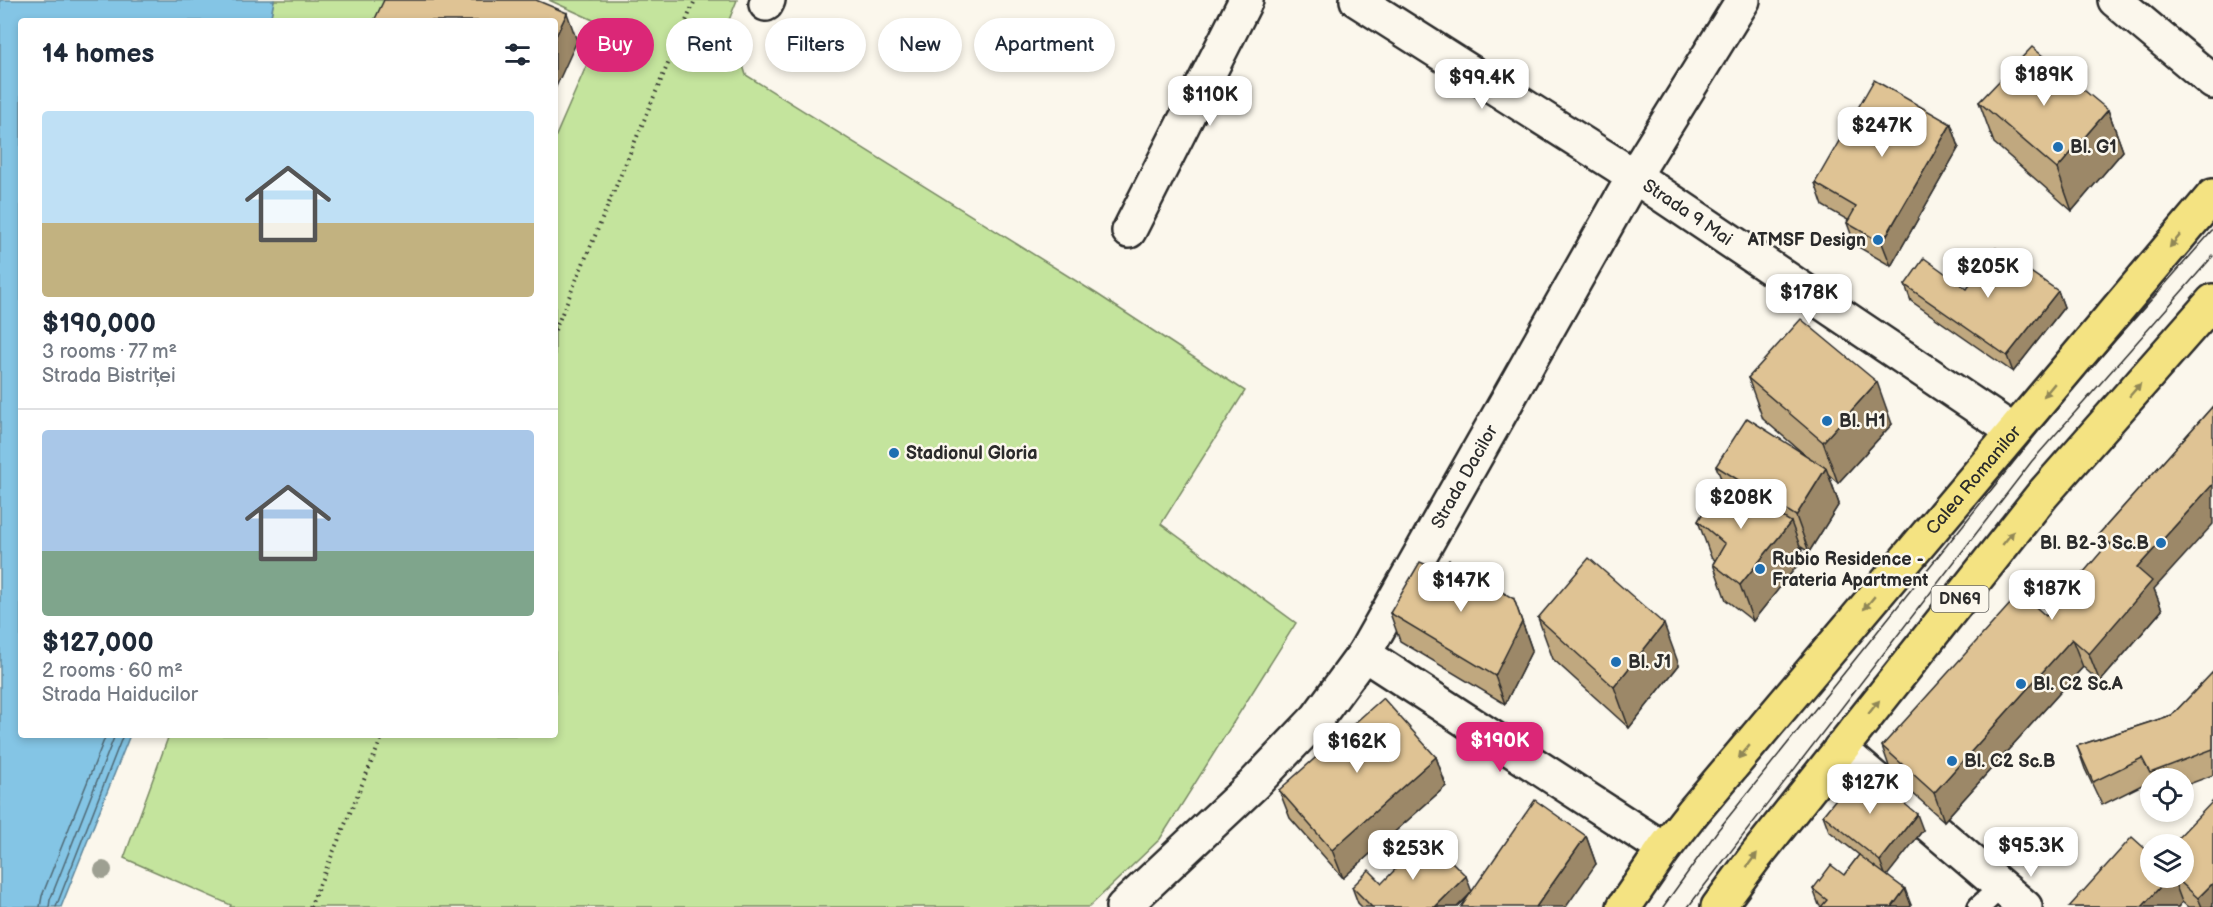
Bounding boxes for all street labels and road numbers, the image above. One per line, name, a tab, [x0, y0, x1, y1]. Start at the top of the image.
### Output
street label: Strada 9 Mai	[1639, 175, 1737, 250]
street label: Strada Dacilor	[1427, 421, 1502, 532]
street label: Calea Romanilor	[1921, 421, 2025, 539]
road number: DN69	[1932, 586, 1988, 612]

